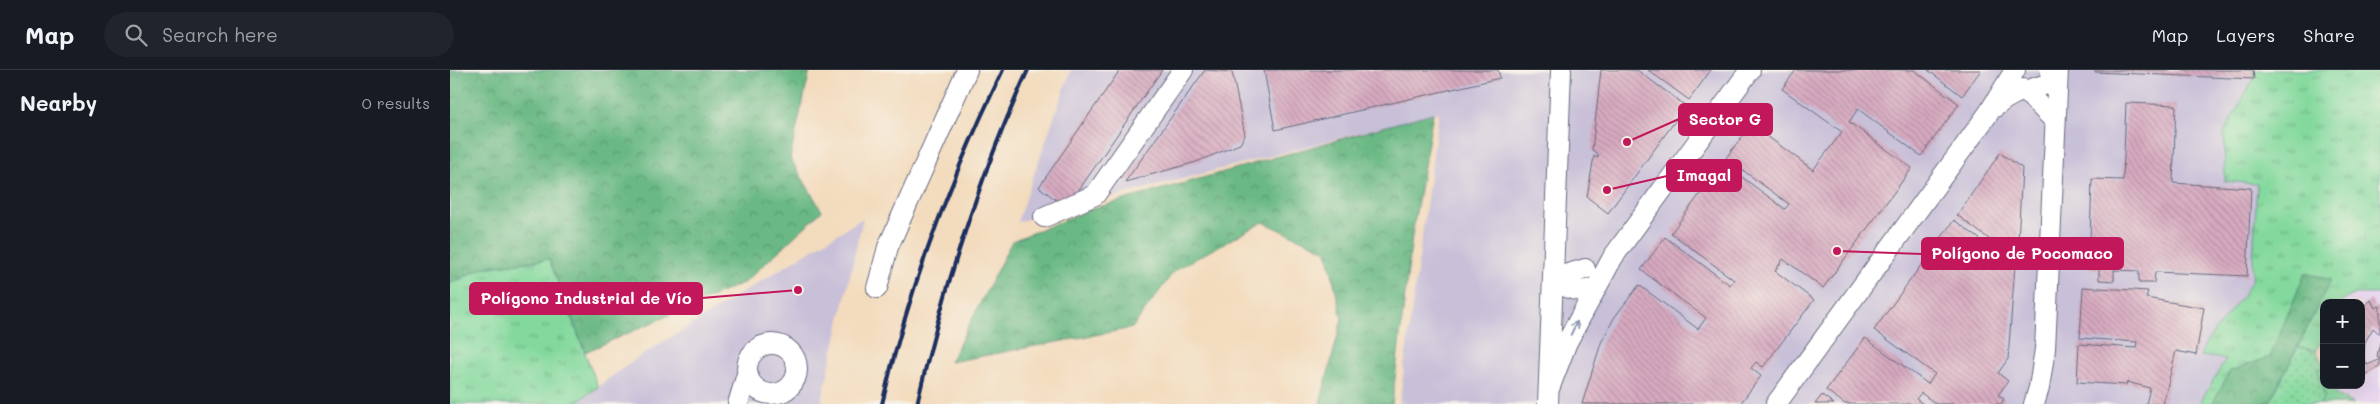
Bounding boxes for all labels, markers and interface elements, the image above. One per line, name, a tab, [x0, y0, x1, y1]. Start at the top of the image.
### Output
search box	[104, 12, 454, 57]
text: Map	[25, 19, 74, 50]
icon: search	[122, 21, 150, 49]
text: Search here	[162, 22, 278, 47]
text: Map	[2152, 23, 2188, 47]
text: Layers	[2216, 23, 2275, 47]
text: Share	[2303, 23, 2355, 47]
text: Nearby	[20, 89, 97, 116]
text: 0 results	[362, 92, 430, 113]
callout: Sector G	[1679, 104, 1772, 135]
text: Sector G	[1689, 108, 1761, 129]
callout: Imagal	[1667, 160, 1741, 191]
text: Imagal	[1677, 164, 1731, 185]
callout: Polígono de Pocomaco	[1922, 238, 2123, 269]
text: Polígono de Pocomaco	[1931, 242, 2113, 263]
callout: Polígono Industrial de Vío	[470, 283, 702, 314]
text: Polígono Industrial de Vío	[480, 287, 692, 308]
map controls	[2320, 299, 2365, 389]
button: +	[2320, 299, 2365, 344]
one-way arrow	[1569, 320, 1579, 335]
button: −	[2320, 344, 2365, 389]

